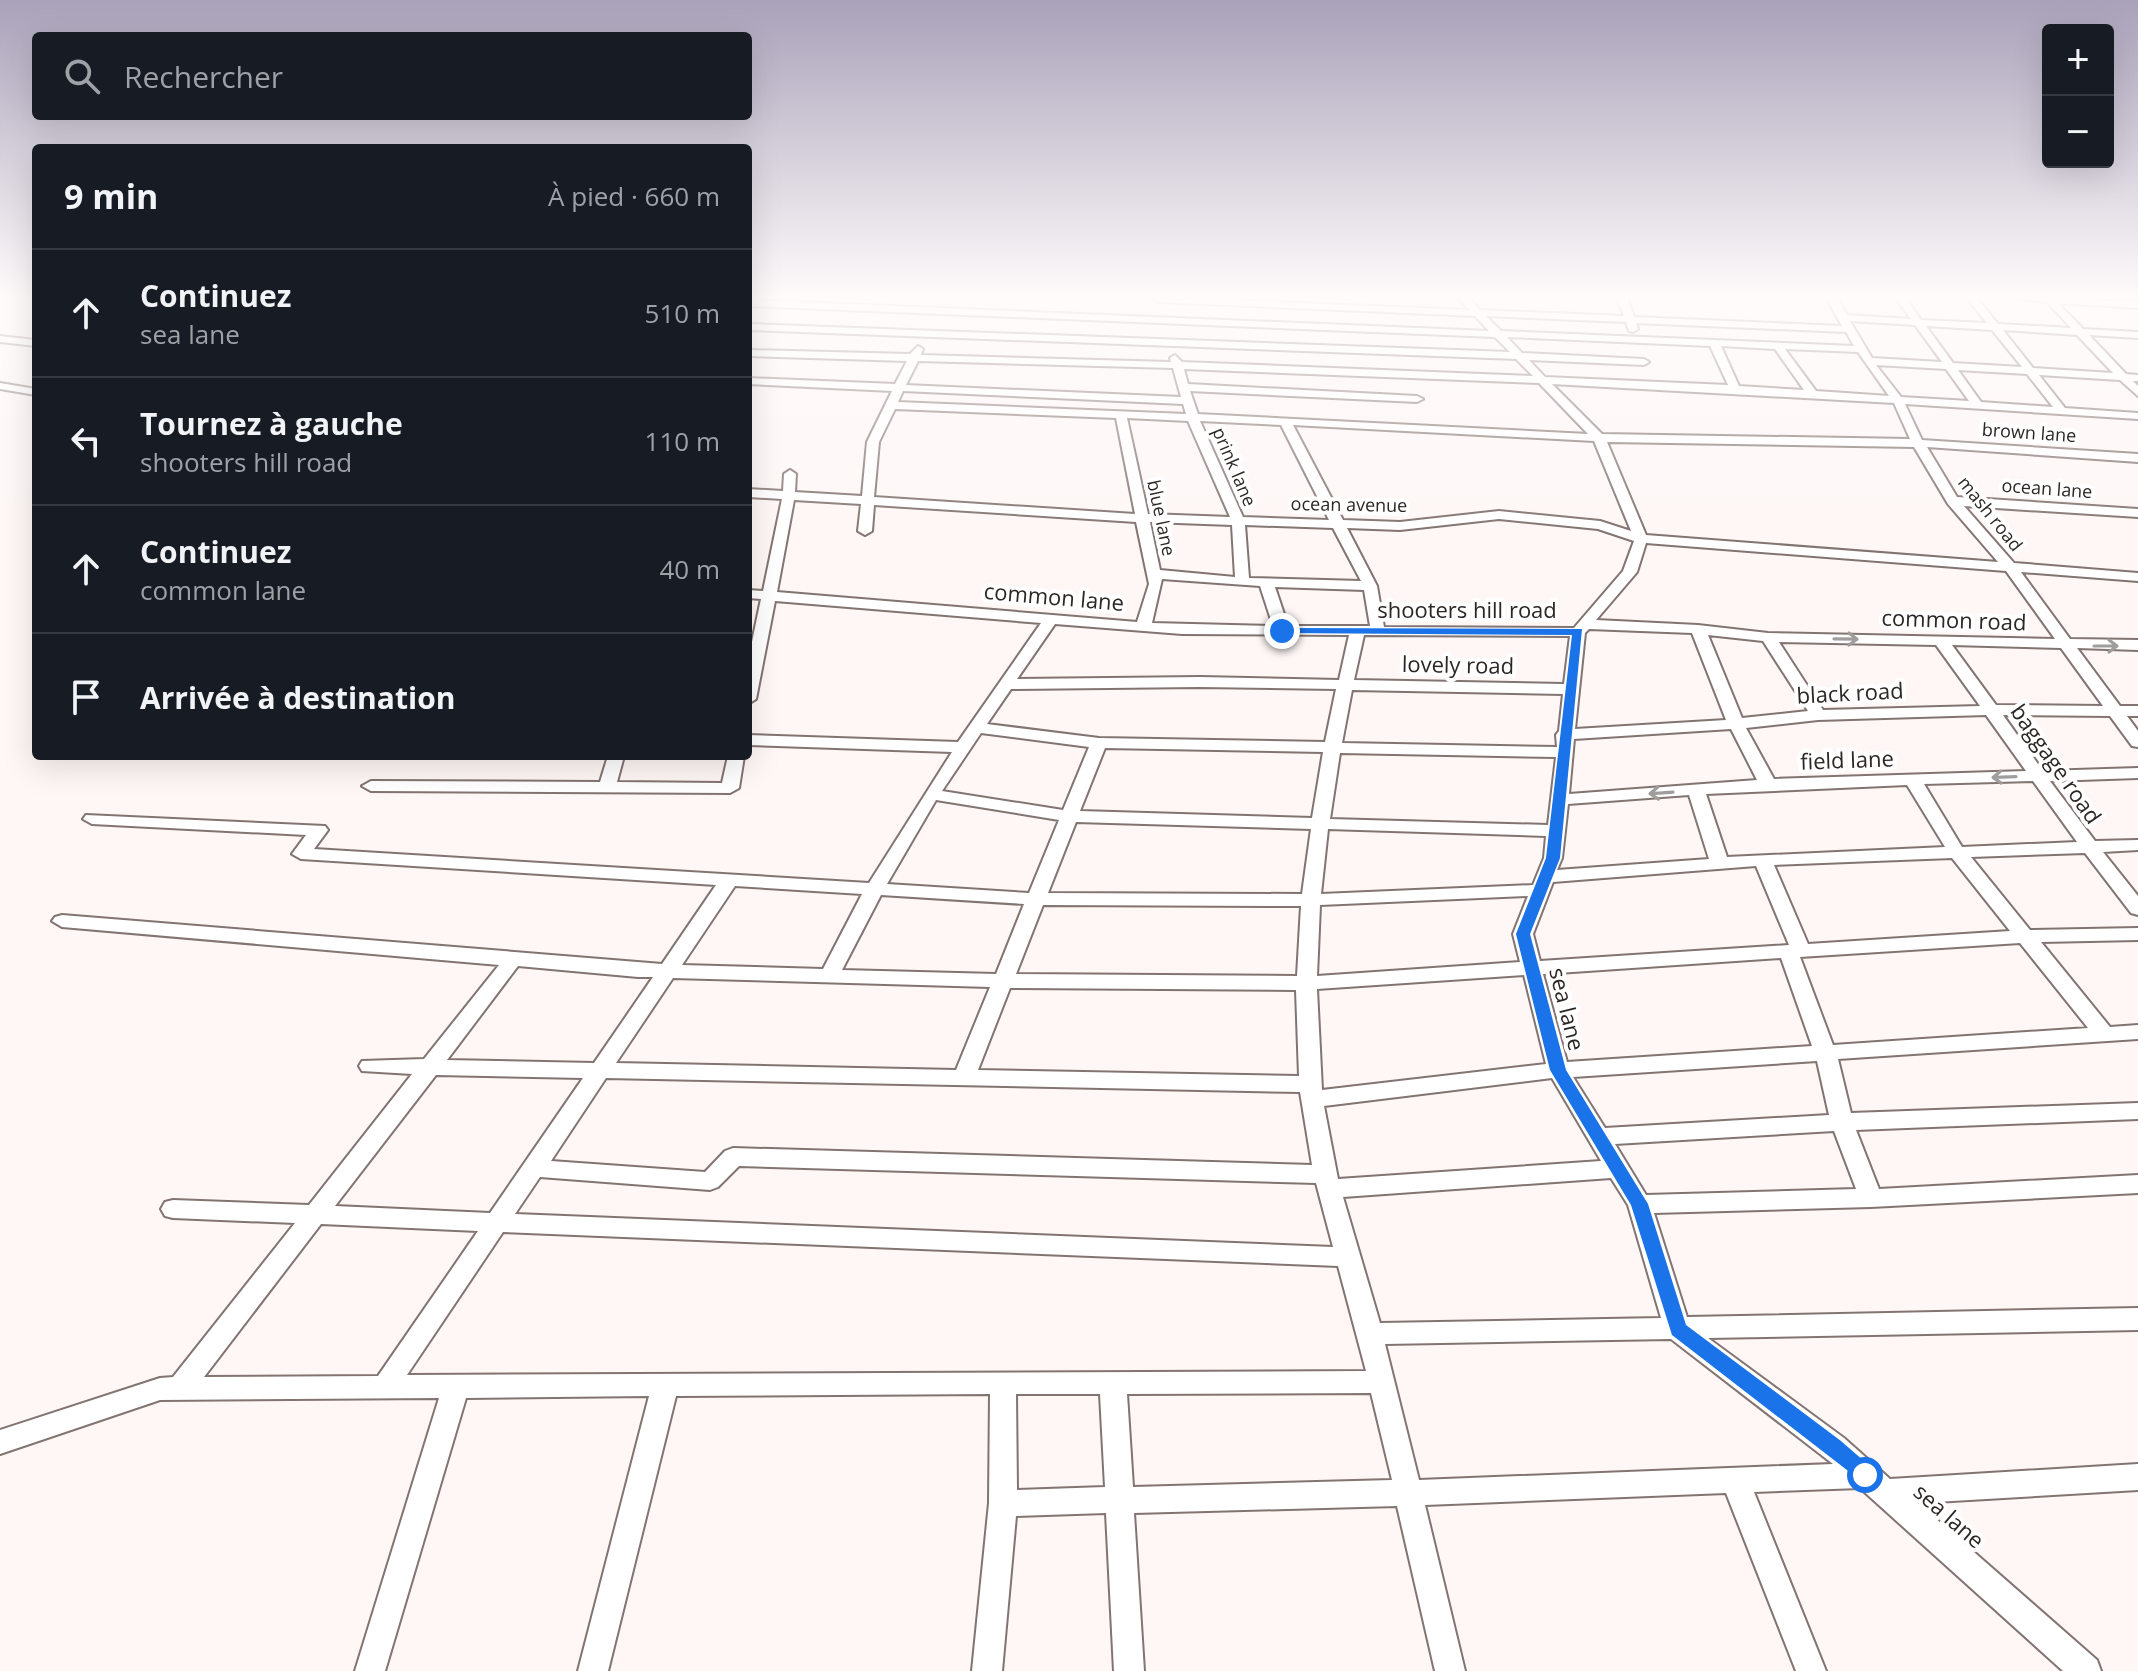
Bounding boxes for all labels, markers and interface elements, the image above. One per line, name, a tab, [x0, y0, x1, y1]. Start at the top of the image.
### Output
map controls	[2042, 24, 2114, 168]
button: +	[2042, 24, 2114, 96]
search box	[32, 32, 752, 120]
icon: search	[60, 54, 104, 98]
text: Rechercher	[124, 56, 283, 97]
button: −	[2042, 96, 2114, 168]
text: 9 min	[64, 173, 158, 219]
text: À pied · 660 m	[548, 178, 720, 214]
text: Continuez	[140, 275, 291, 316]
icon: ahead	[64, 291, 108, 335]
text: 510 m	[645, 295, 720, 331]
text: sea lane	[140, 316, 240, 352]
text: Tournez à gauche	[140, 403, 403, 444]
street label: brown lane	[1981, 417, 2077, 447]
icon: left	[64, 419, 108, 463]
text: 110 m	[645, 423, 720, 459]
street label: prink lane	[1208, 423, 1262, 510]
text: shooters hill road	[140, 444, 352, 480]
street label: mash road	[1953, 471, 2028, 556]
street label: ocean lane	[2001, 473, 2093, 503]
street label: blue lane	[1142, 478, 1182, 558]
street label: ocean avenue	[1291, 491, 1407, 517]
text: Continuez	[140, 531, 291, 572]
icon: ahead	[64, 547, 108, 591]
text: 40 m	[659, 551, 720, 587]
text: common lane	[140, 572, 306, 608]
street label: common lane	[983, 575, 1125, 617]
street label: shooters hill road	[1377, 594, 1557, 624]
street label: common road	[1881, 601, 2027, 637]
route end	[1264, 613, 1300, 649]
one-way arrow	[1832, 631, 1859, 647]
one-way arrow	[2092, 638, 2119, 654]
street label: lovely road	[1402, 648, 1514, 680]
street label: black road	[1796, 674, 1904, 710]
icon: arrive	[64, 675, 108, 719]
text: Arrivée à destination	[140, 677, 455, 718]
street label: baggage road	[2004, 698, 2109, 829]
street label: field lane	[1800, 742, 1894, 776]
one-way arrow	[1991, 770, 2018, 785]
one-way arrow	[1648, 786, 1674, 801]
street label: sea lane	[1543, 964, 1593, 1053]
route start	[1847, 1457, 1883, 1493]
street label: sea lane	[1908, 1476, 1991, 1554]

